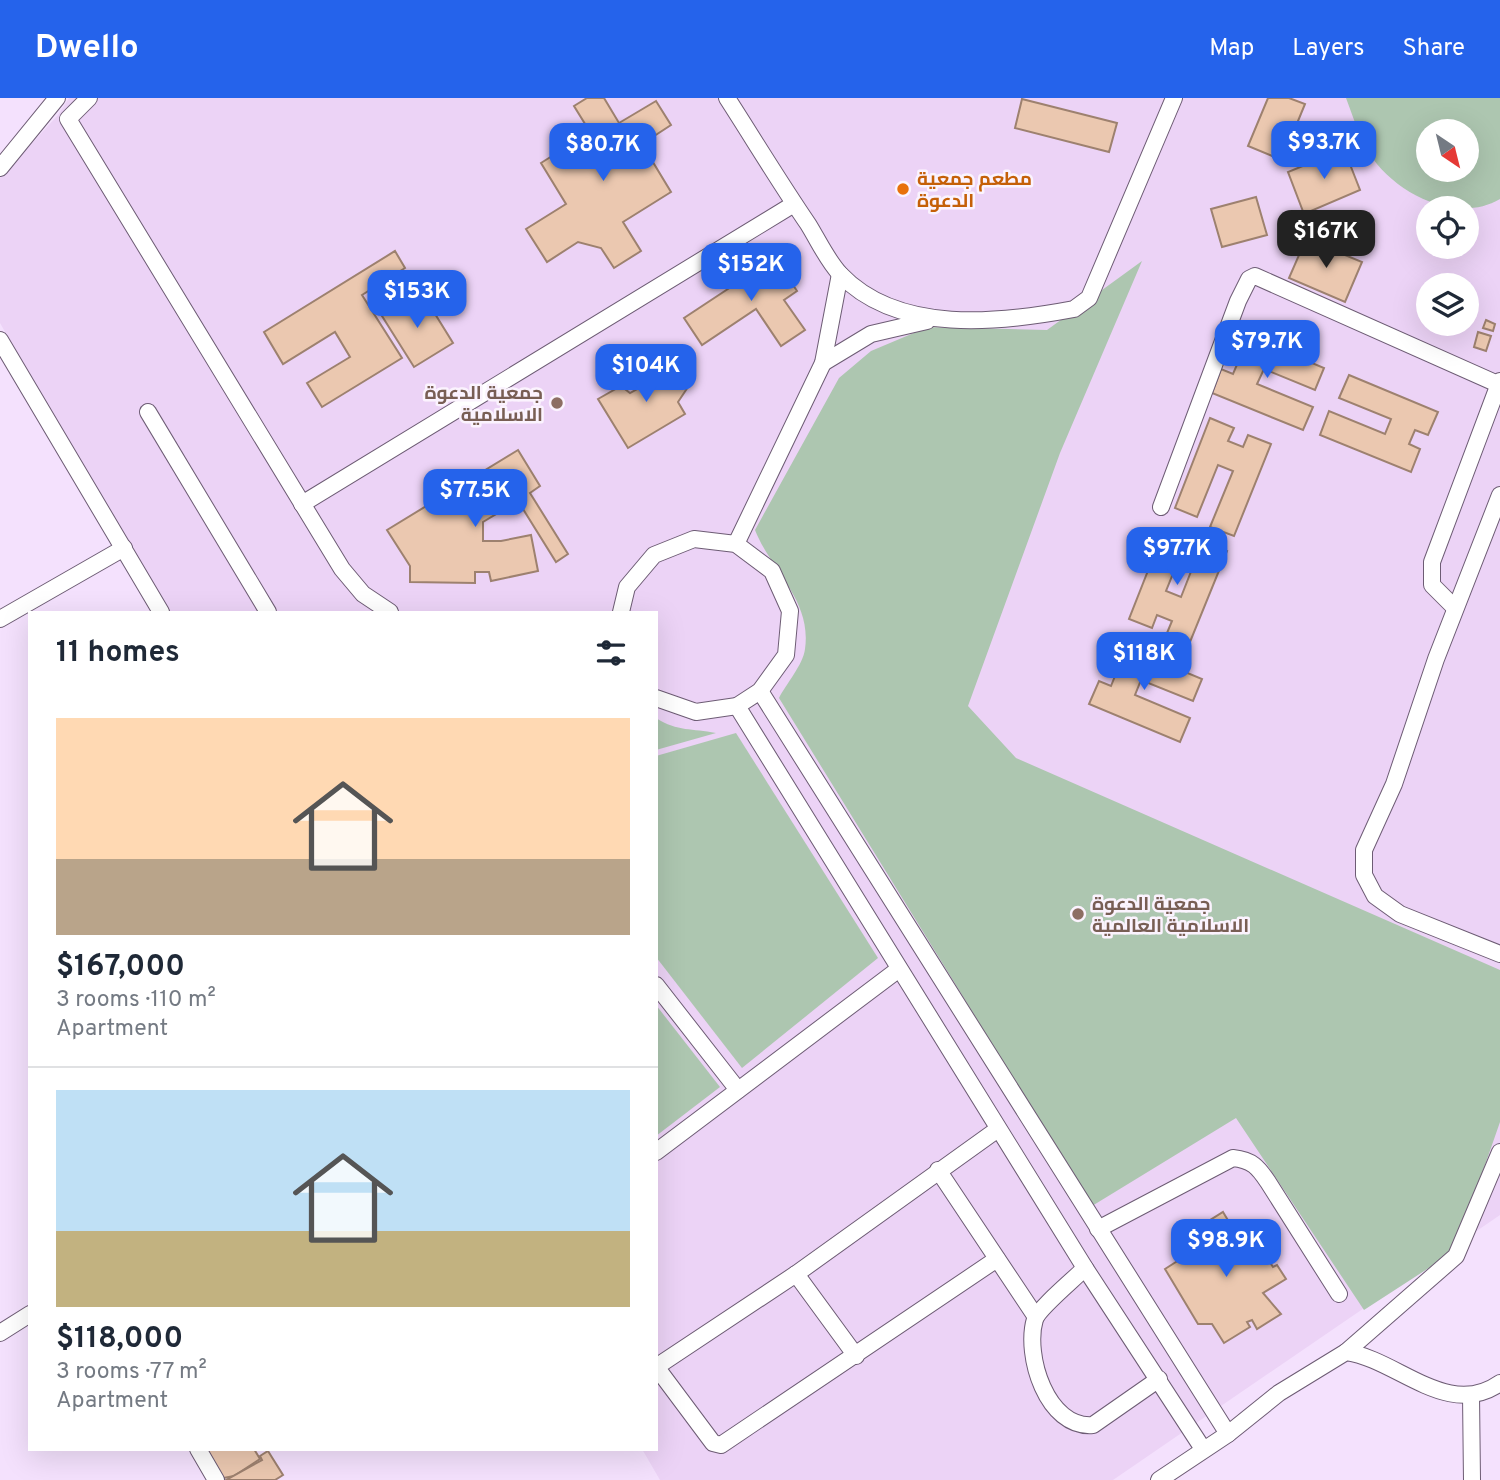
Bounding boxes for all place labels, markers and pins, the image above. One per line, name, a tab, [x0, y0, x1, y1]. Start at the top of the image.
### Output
pin: $93.7K	[1267, 122, 1381, 181]
pin: $80.7K	[546, 123, 660, 183]
place label: مطعم جمعية الدعوة	[917, 168, 1032, 214]
marker: مطعم جمعية الدعوة	[895, 181, 911, 197]
pin: $167K	[1277, 211, 1375, 270]
pin: $152K	[702, 244, 800, 303]
pin: $153K	[368, 271, 466, 330]
pin: $79.7K	[1210, 320, 1324, 380]
pin: $104K	[597, 344, 695, 404]
place label: جمعية الدعوة الاسلامية	[425, 382, 543, 428]
marker: جمعية الدعوة الاسلامية	[549, 395, 565, 411]
pin: $77.5K	[418, 470, 532, 529]
pin: $97.7K	[1120, 528, 1234, 587]
pin: $118K	[1095, 632, 1193, 692]
place label: جمعية الدعوة الاسلامية العالمية	[1092, 893, 1249, 939]
marker: جمعية الدعوة الاسلامية العالمية	[1070, 906, 1086, 922]
pin: $98.9K	[1169, 1220, 1283, 1279]

